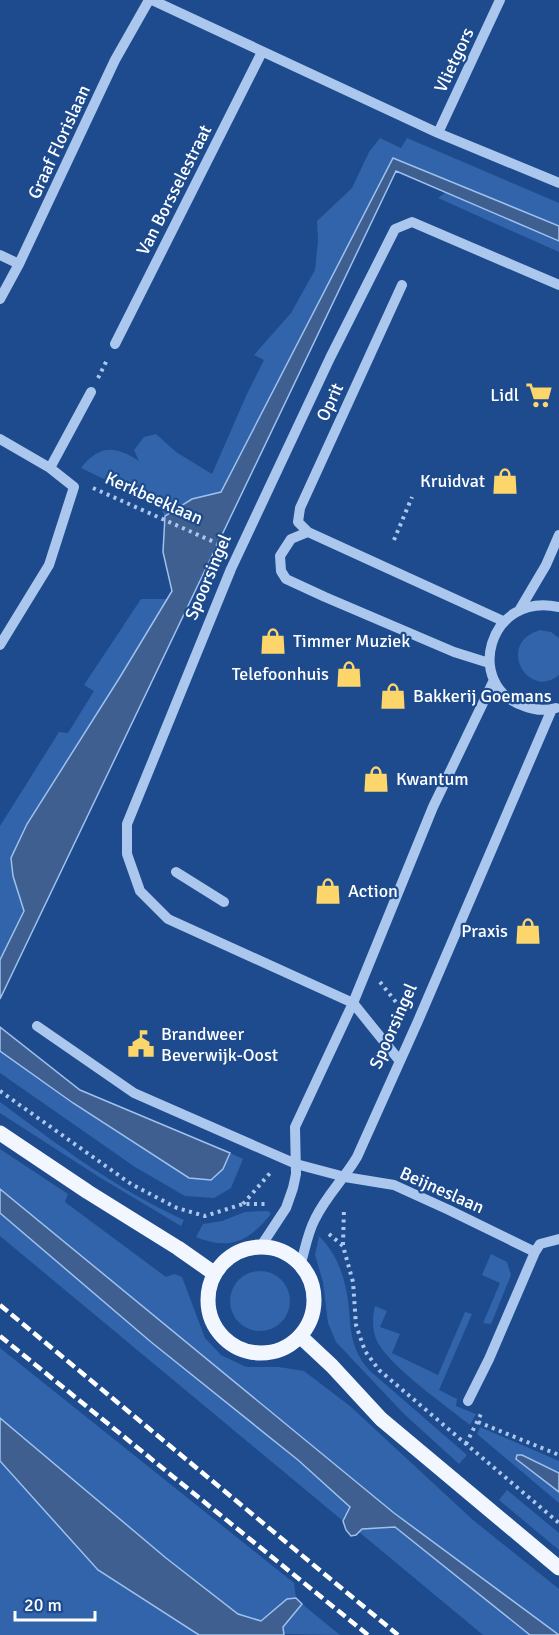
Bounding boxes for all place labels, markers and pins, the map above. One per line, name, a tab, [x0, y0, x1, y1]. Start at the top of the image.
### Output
supermarket icon: Lidl	[524, 380, 554, 410]
place label: Lidl	[490, 384, 519, 406]
shop icon: Kruidvat	[490, 466, 520, 496]
place label: Kruidvat	[420, 470, 485, 492]
shop icon: Timmer Muziek	[258, 626, 288, 656]
place label: Timmer Muziek	[293, 630, 410, 652]
shop icon: Telefoonhuis	[334, 659, 364, 689]
place label: Telefoonhuis	[232, 663, 329, 685]
shop icon: Bakkerij Goemans	[378, 681, 408, 711]
place label: Bakkerij Goemans	[413, 685, 552, 707]
shop icon: Kwantum	[361, 764, 391, 794]
place label: Kwantum	[396, 768, 469, 790]
shop icon: Action	[313, 876, 343, 906]
place label: Action	[348, 880, 398, 902]
shop icon: Praxis	[513, 916, 543, 946]
place label: Praxis	[461, 920, 508, 942]
place label: Brandweer Beverwijk-Oost	[161, 1023, 278, 1066]
public building icon: Brandweer Beverwijk-Oost	[126, 1029, 156, 1059]

